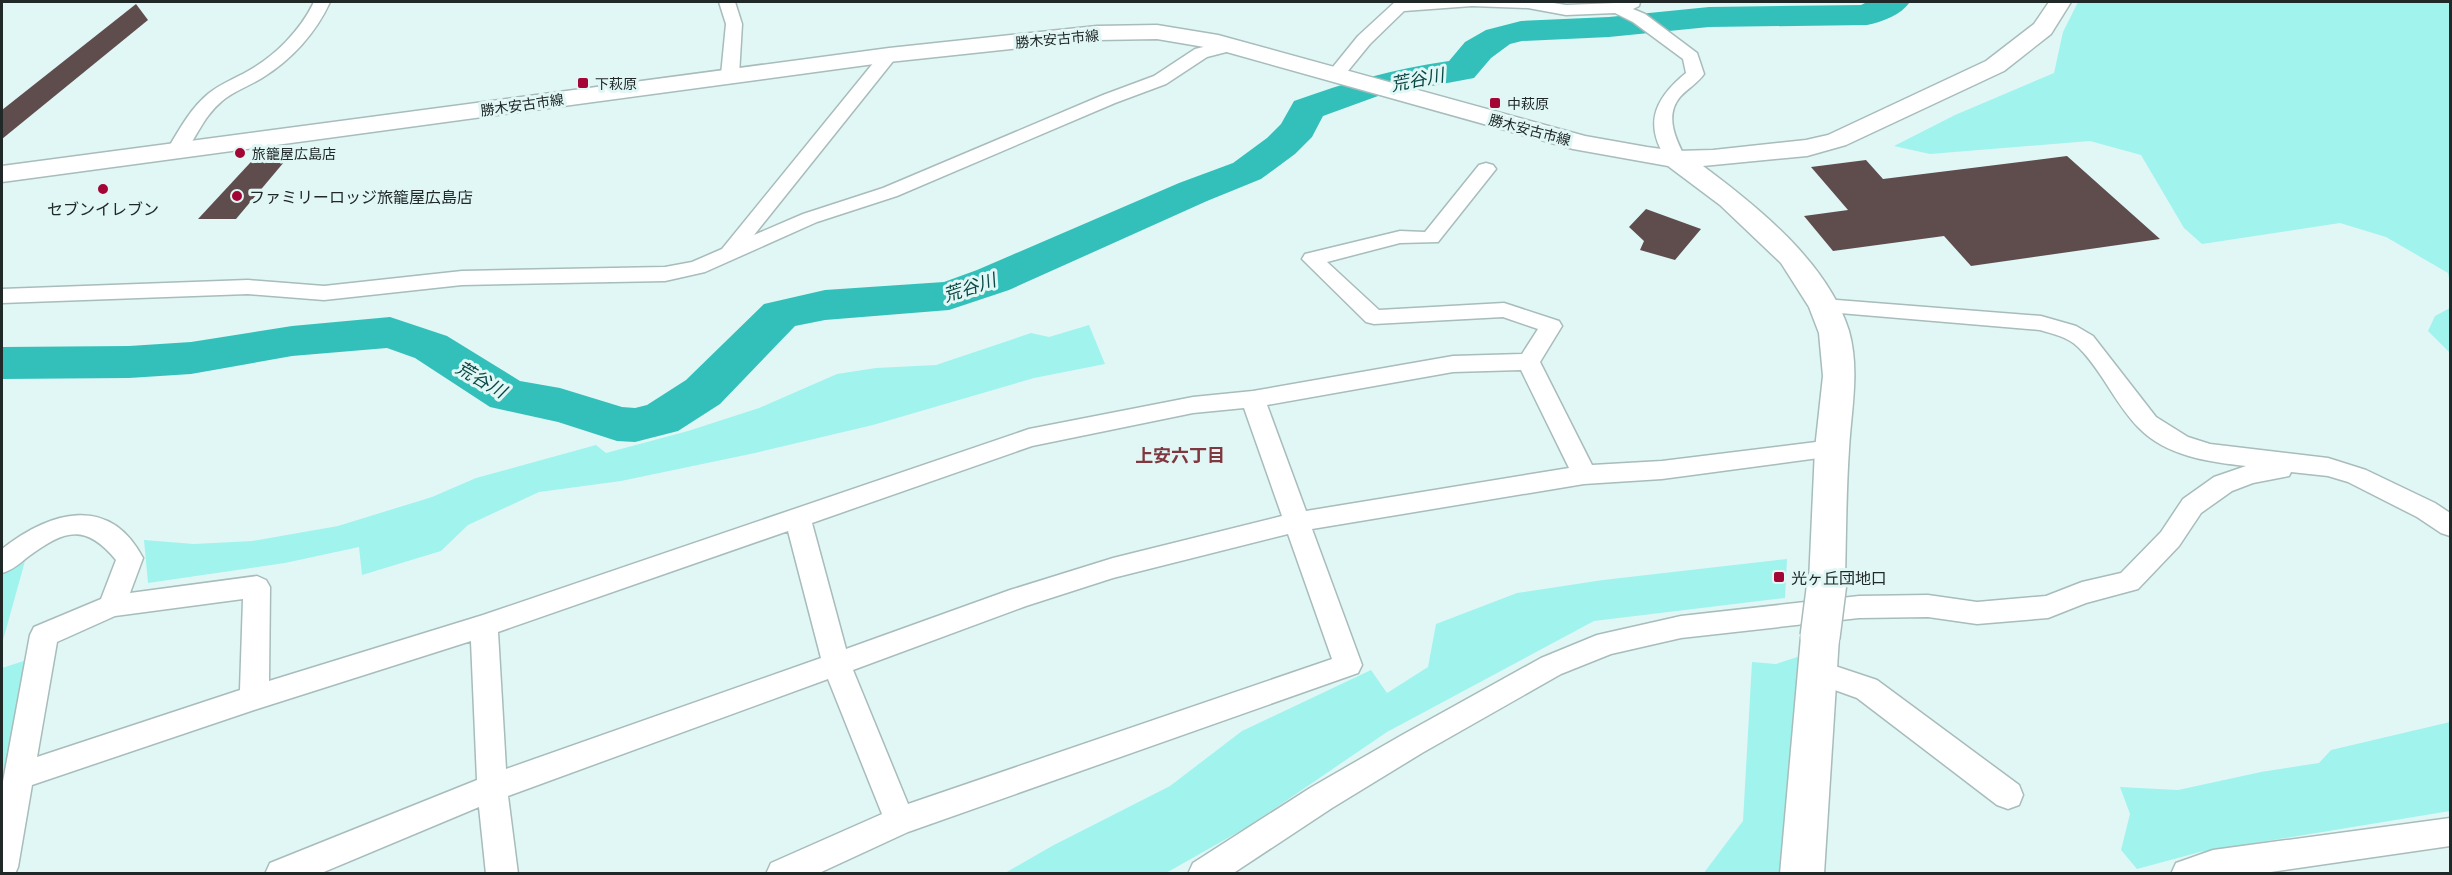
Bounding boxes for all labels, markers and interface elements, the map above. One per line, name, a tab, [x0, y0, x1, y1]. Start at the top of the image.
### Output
street label: 勝木安古市線	[1014, 24, 1100, 52]
water label: 荒谷川	[1388, 60, 1448, 96]
place label: 下萩原	[595, 73, 637, 93]
marker: 下萩原	[576, 76, 590, 90]
street label: 勝木安古市線	[479, 88, 565, 120]
place label: 中萩原	[1507, 93, 1549, 113]
marker: 中萩原	[1488, 96, 1502, 110]
street label: 勝木安古市線	[1487, 108, 1573, 150]
place label: 旅籠屋広島店	[252, 143, 336, 163]
marker: 旅籠屋広島店	[233, 146, 247, 160]
marker: セブンイレブン	[96, 182, 110, 196]
place label: ファミリーロッジ旅籠屋広島店	[249, 184, 473, 208]
marker: ファミリーロッジ旅籠屋広島店	[230, 189, 244, 203]
place label: セブンイレブン	[47, 196, 159, 220]
water label: 荒谷川	[939, 265, 1001, 307]
water label: 荒谷川	[452, 353, 514, 404]
district label: 上安六丁目	[1135, 441, 1225, 467]
place label: 光ヶ丘団地口	[1791, 565, 1887, 589]
marker: 光ヶ丘団地口	[1772, 570, 1786, 584]

